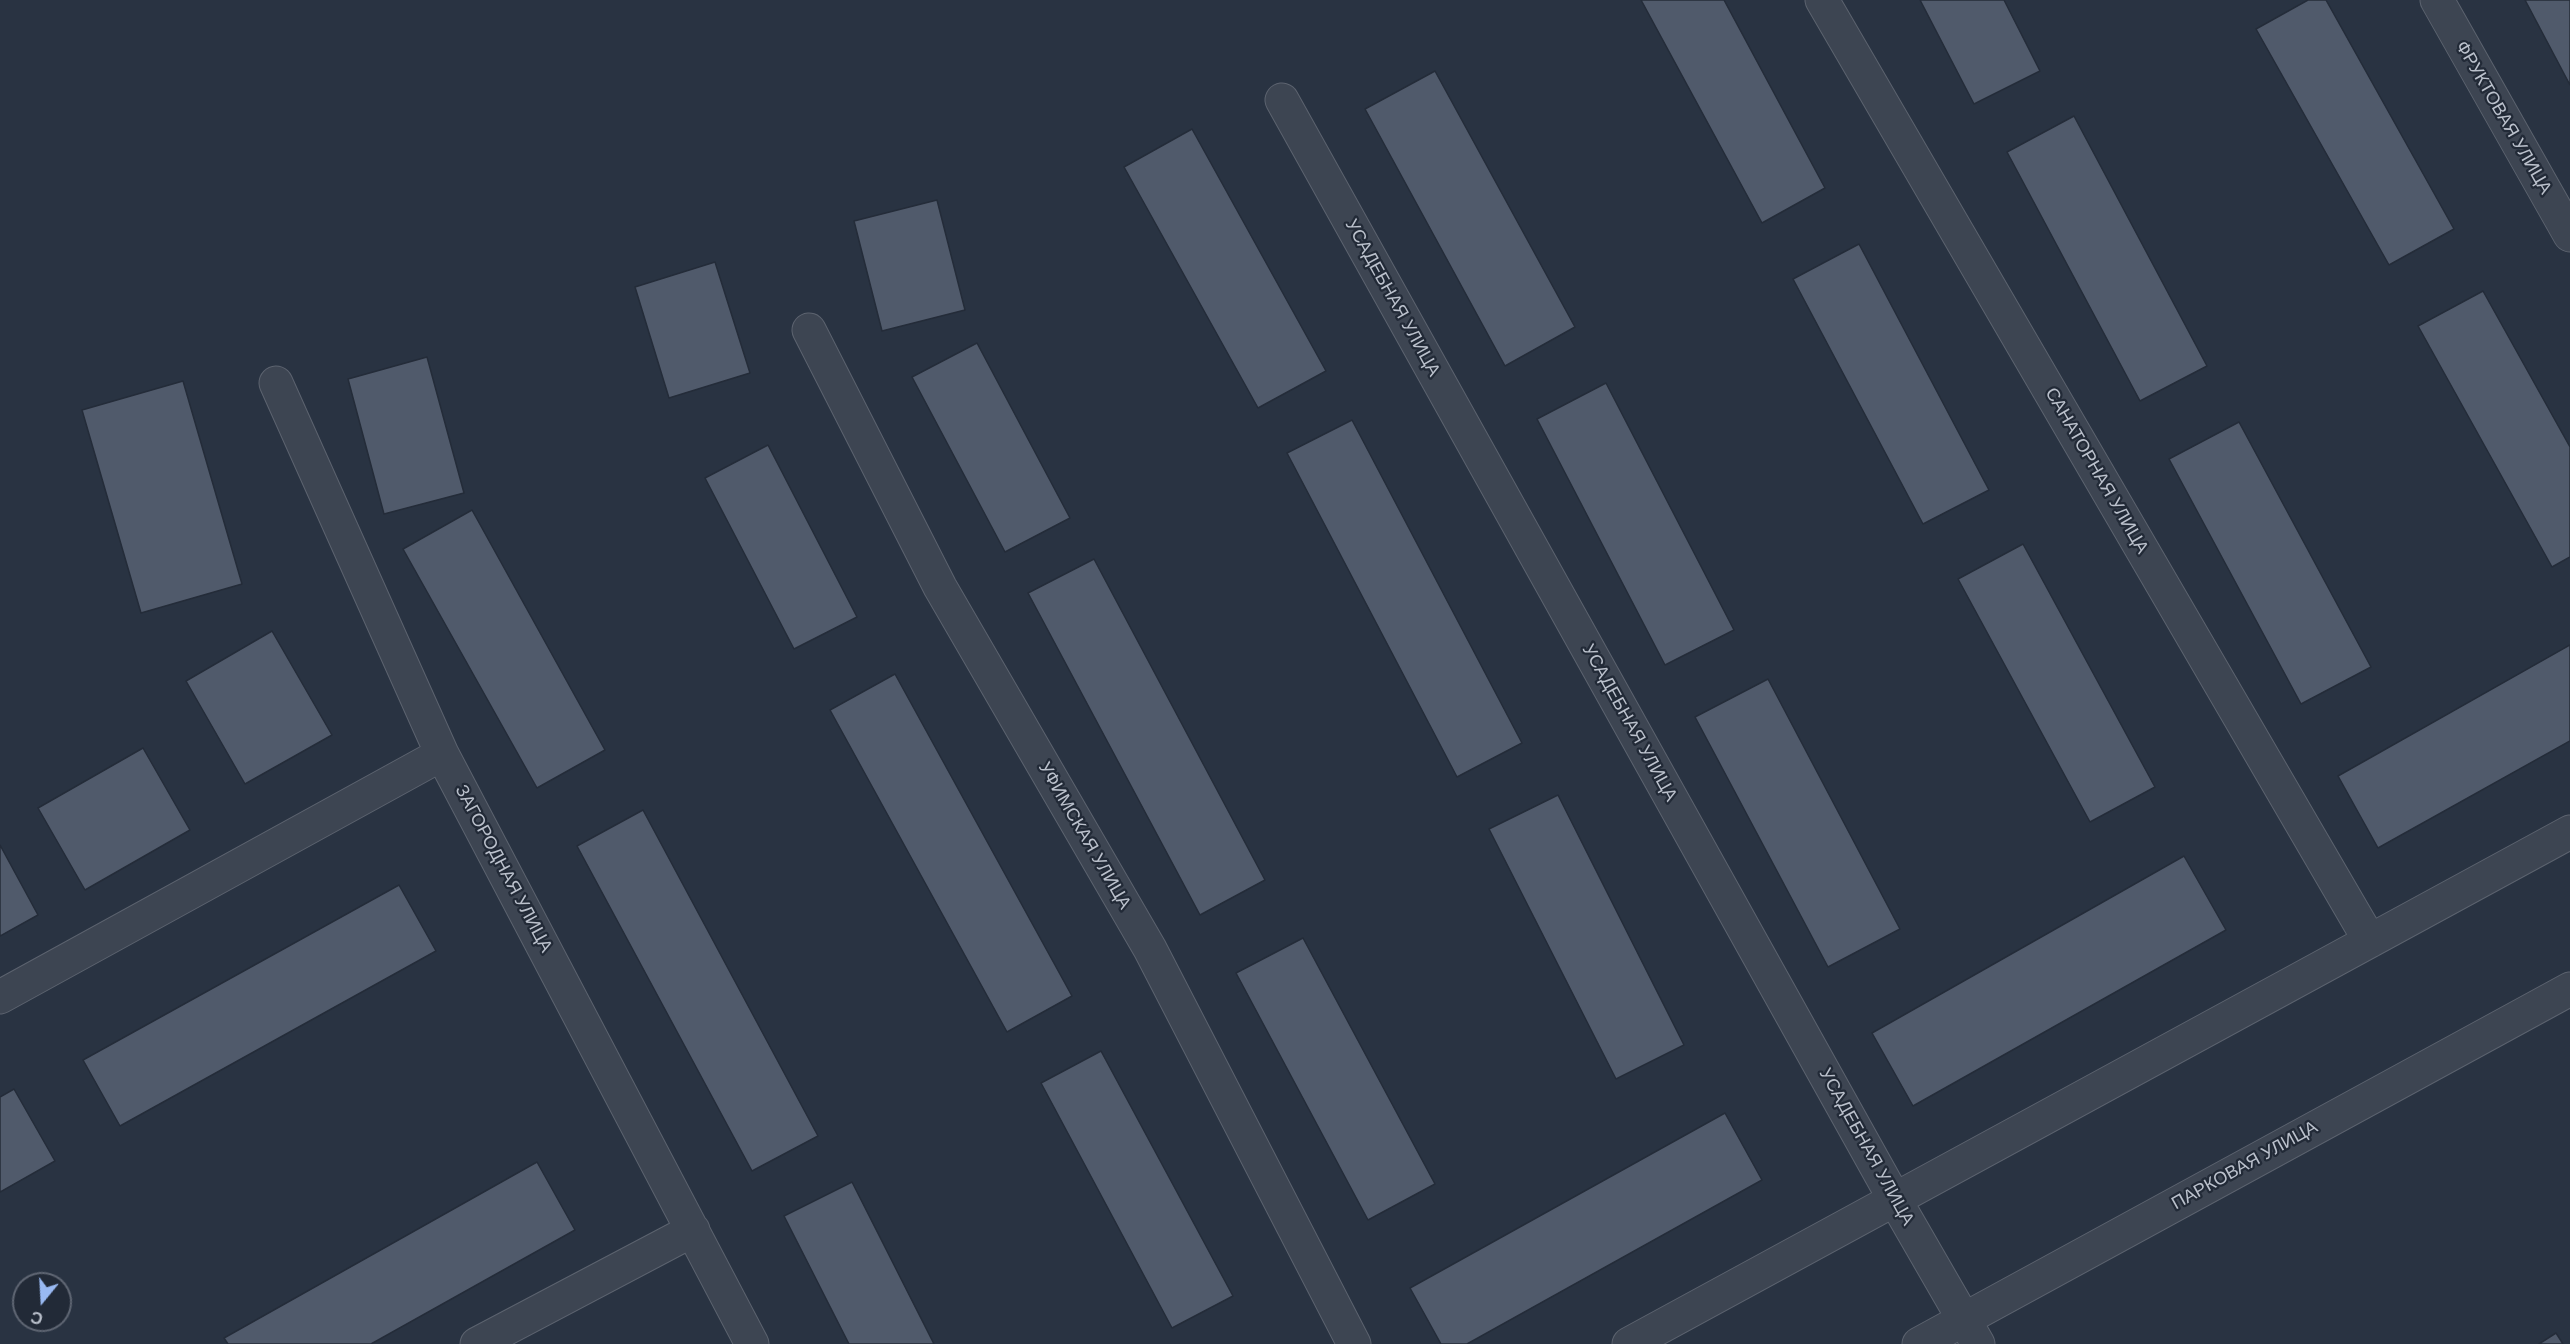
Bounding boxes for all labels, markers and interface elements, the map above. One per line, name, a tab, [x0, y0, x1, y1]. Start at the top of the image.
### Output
street label: ФРУКТОВАЯ УЛИЦА	[2450, 37, 2556, 199]
street label: УСАДЕБНАЯ УЛИЦА	[1340, 216, 1444, 380]
street label: САНАТОРНАЯ УЛИЦА	[2040, 384, 2152, 558]
street label: УСАДЕБНАЯ УЛИЦА	[1577, 641, 1681, 805]
street label: УФИМСКАЯ УЛИЦА	[1033, 758, 1135, 914]
street label: ЗАГОРОДНАЯ УЛИЦА	[450, 781, 556, 957]
street label: УСАДЕБНАЯ УЛИЦА	[1814, 1065, 1918, 1229]
street label: ПАРКОВАЯ УЛИЦА	[2168, 1117, 2322, 1215]
north arrow	[12, 1272, 72, 1332]
text: С	[28, 1306, 46, 1329]

